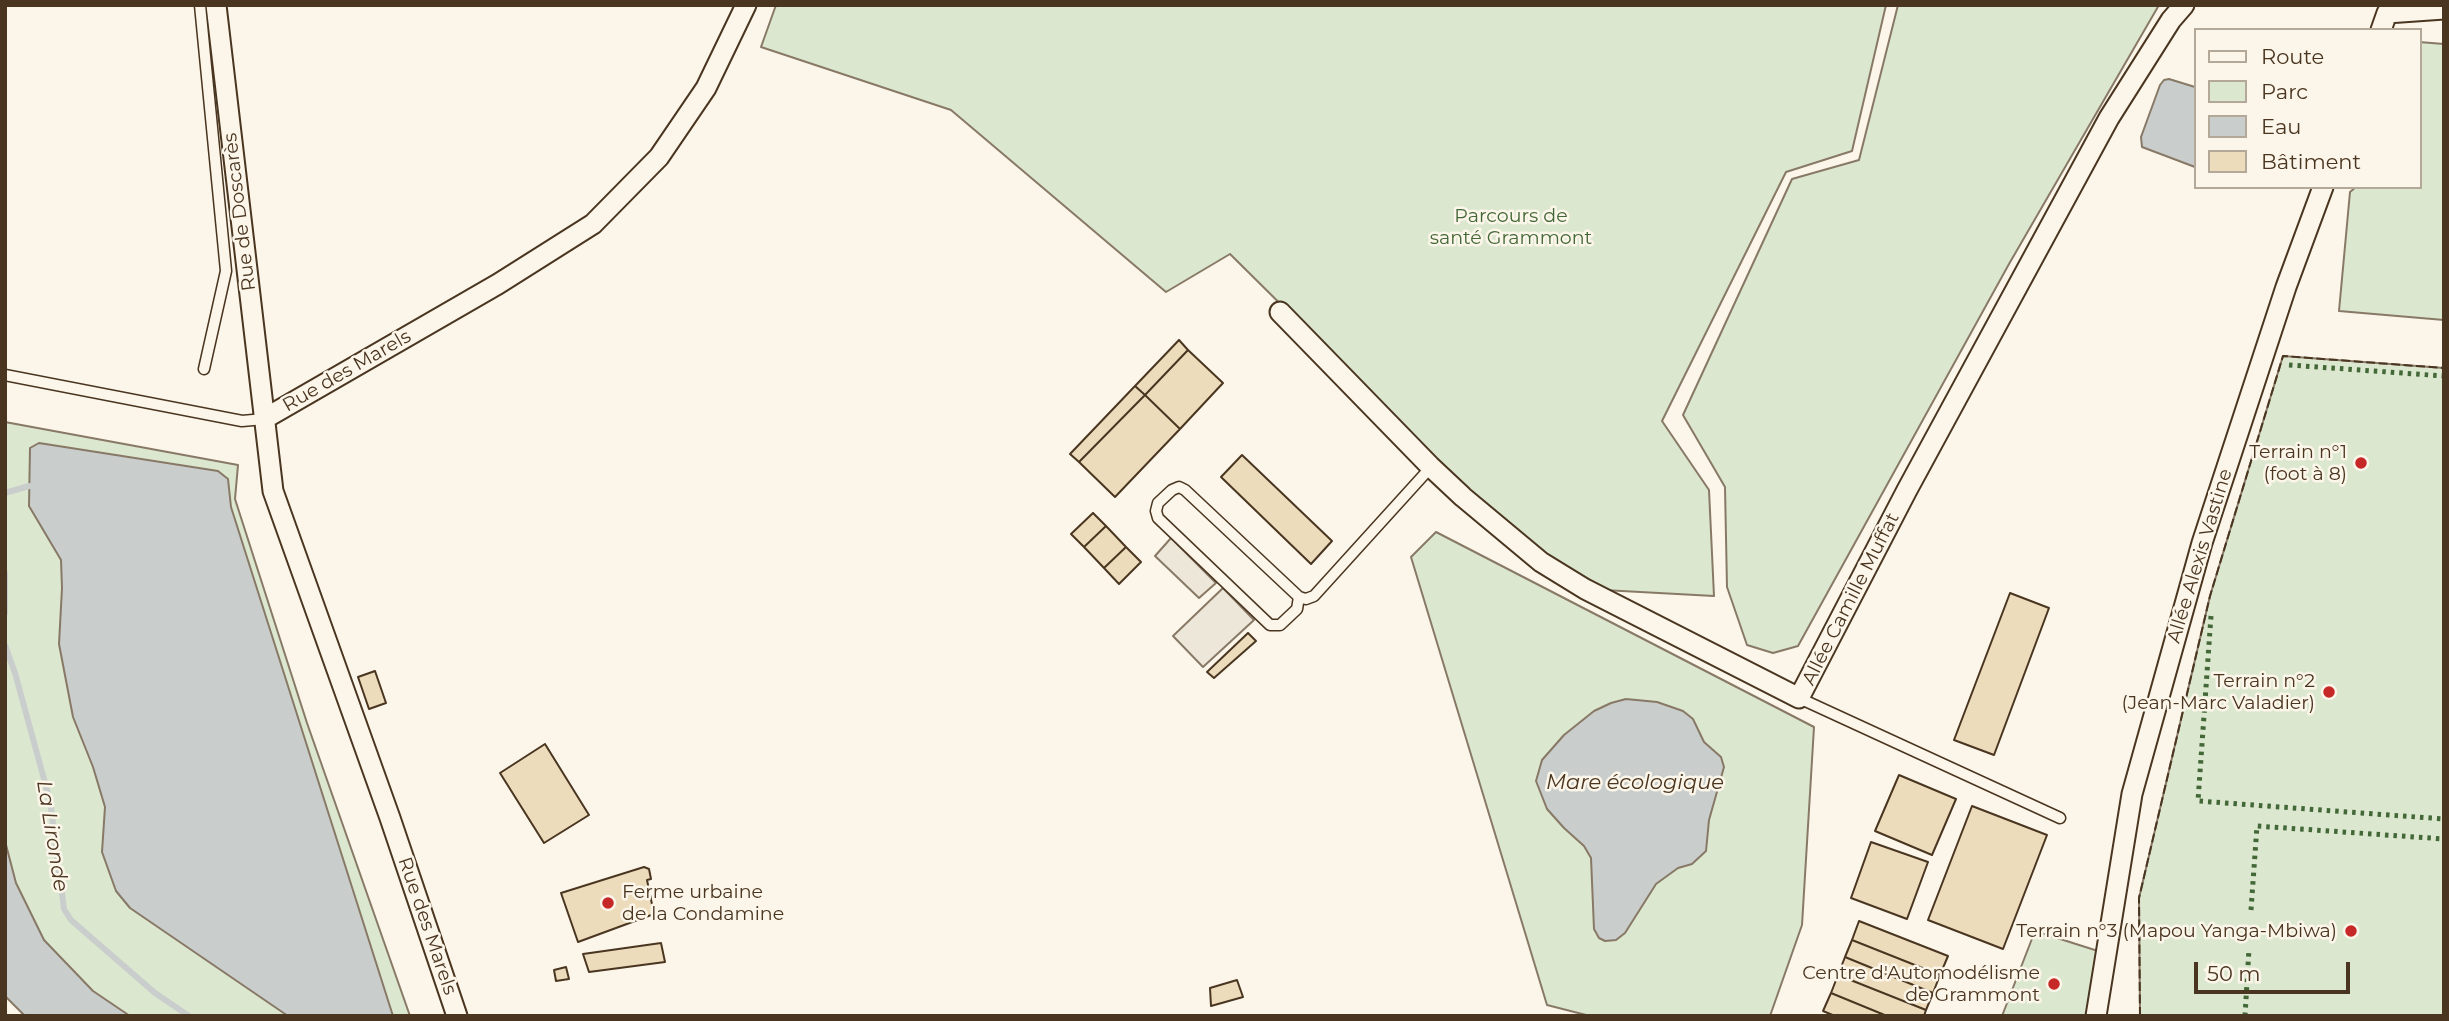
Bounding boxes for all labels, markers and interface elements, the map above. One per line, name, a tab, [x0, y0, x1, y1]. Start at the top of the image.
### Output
legend	[2194, 28, 2421, 189]
text: Route	[2261, 44, 2324, 69]
text: Parc	[2261, 79, 2308, 104]
text: Eau	[2261, 114, 2301, 139]
street label: Rue de Doscarès	[219, 132, 261, 292]
text: Bâtiment	[2261, 149, 2361, 174]
park label: Parcours de santé Grammont	[1430, 205, 1592, 249]
street label: Rue des Marels	[279, 325, 415, 417]
place label: Terrain n°1 (foot à 8)	[2249, 441, 2347, 485]
marker: Terrain n°1 (foot à 8)	[2353, 455, 2369, 471]
street label: Allée Alexis Vastine	[2163, 466, 2237, 646]
street label: Allée Camille Muffat	[1798, 509, 1904, 689]
place label: Terrain n°2 (Jean-Marc Valadier)	[2121, 670, 2315, 714]
marker: Terrain n°2 (Jean-Marc Valadier)	[2321, 684, 2337, 700]
water label: Mare écologique	[1546, 770, 1724, 796]
water label: La Lironde	[31, 779, 73, 893]
street label: Rue des Marels	[393, 854, 461, 998]
place label: Ferme urbaine de la Condamine	[622, 881, 784, 925]
marker: Ferme urbaine de la Condamine	[600, 895, 616, 911]
place label: Terrain n°3 (Mapou Yanga-Mbiwa)	[2016, 920, 2337, 942]
marker: Terrain n°3 (Mapou Yanga-Mbiwa)	[2343, 923, 2359, 939]
scale bar	[2197, 948, 2353, 992]
text: 50 m	[2207, 961, 2261, 986]
place label: Centre d'Automodélisme de Grammont	[1802, 962, 2040, 1006]
marker: Centre d'Automodélisme de Grammont	[2046, 976, 2062, 992]

